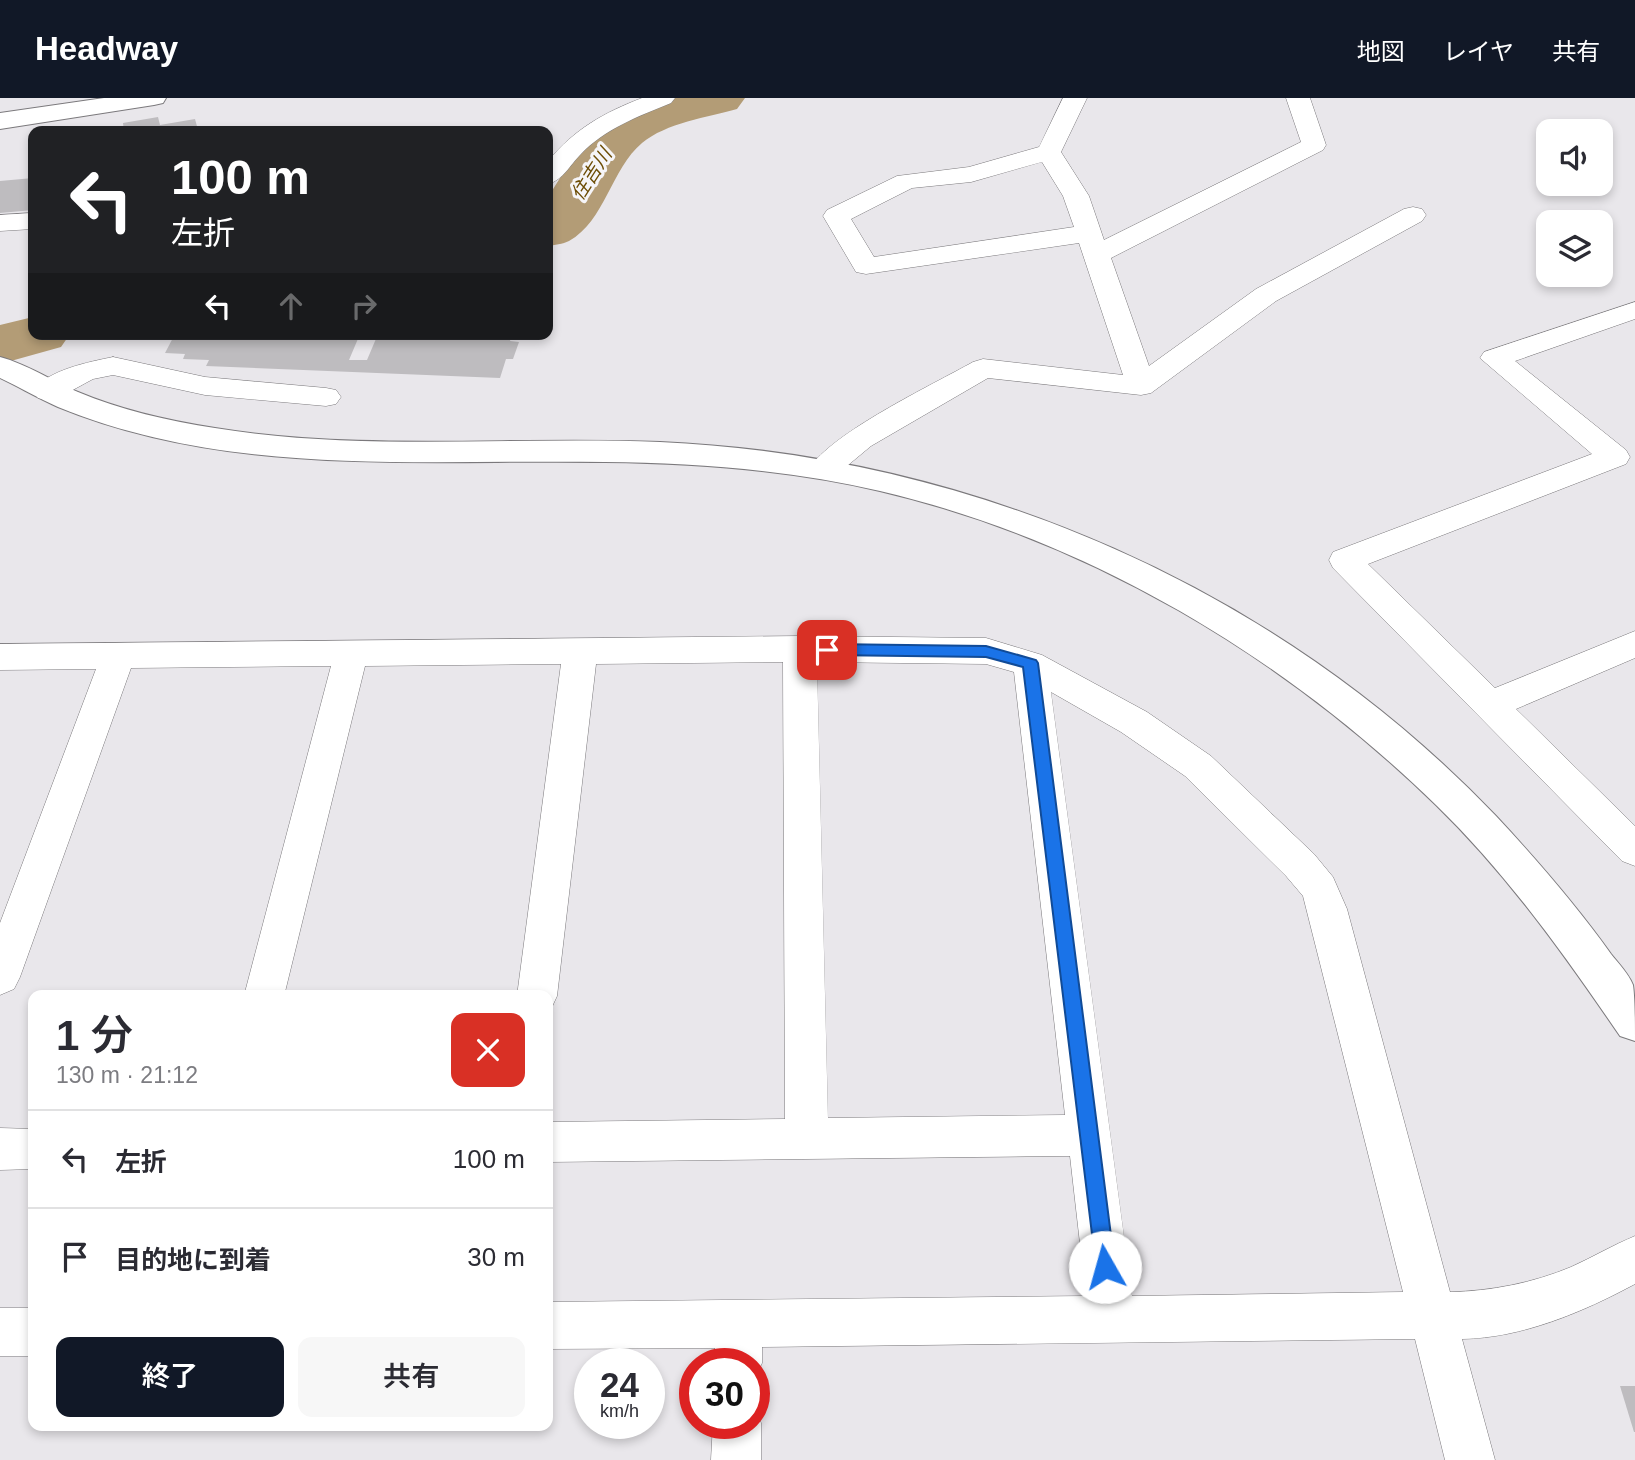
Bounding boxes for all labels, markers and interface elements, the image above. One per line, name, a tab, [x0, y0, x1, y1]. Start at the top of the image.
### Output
text: Headway	[35, 30, 178, 67]
text: 地図	[1357, 38, 1405, 65]
text: レイヤ	[1443, 38, 1514, 65]
text: 共有	[1552, 38, 1600, 65]
map controls	[1536, 119, 1613, 287]
button: sound	[1536, 119, 1613, 196]
water label: 住吉川	[567, 143, 617, 204]
text: 100 m	[171, 150, 310, 204]
icon: left	[56, 154, 147, 245]
button: layers	[1536, 210, 1613, 287]
text: 左折	[171, 215, 235, 251]
icon: left	[199, 287, 237, 325]
icon: ahead	[272, 287, 310, 325]
icon: right	[345, 287, 383, 325]
pin	[797, 620, 857, 680]
icon: arrive	[808, 631, 846, 669]
text: 1 分	[56, 1012, 133, 1059]
button: close	[451, 1013, 525, 1087]
text: 130 m · 21:12	[56, 1062, 198, 1088]
icon: left	[56, 1140, 94, 1178]
text: 100 m	[453, 1144, 525, 1174]
text: 左折	[115, 1147, 167, 1177]
position arrow	[1068, 1230, 1142, 1304]
icon: arrive	[56, 1238, 94, 1276]
text: 30 m	[467, 1242, 525, 1272]
text: 目的地に到着	[115, 1245, 271, 1275]
button: 終了	[56, 1337, 284, 1417]
button: 共有	[298, 1337, 525, 1417]
speed limit sign: 30	[679, 1348, 770, 1439]
text: 24	[600, 1365, 639, 1404]
text: km/h	[600, 1401, 639, 1421]

